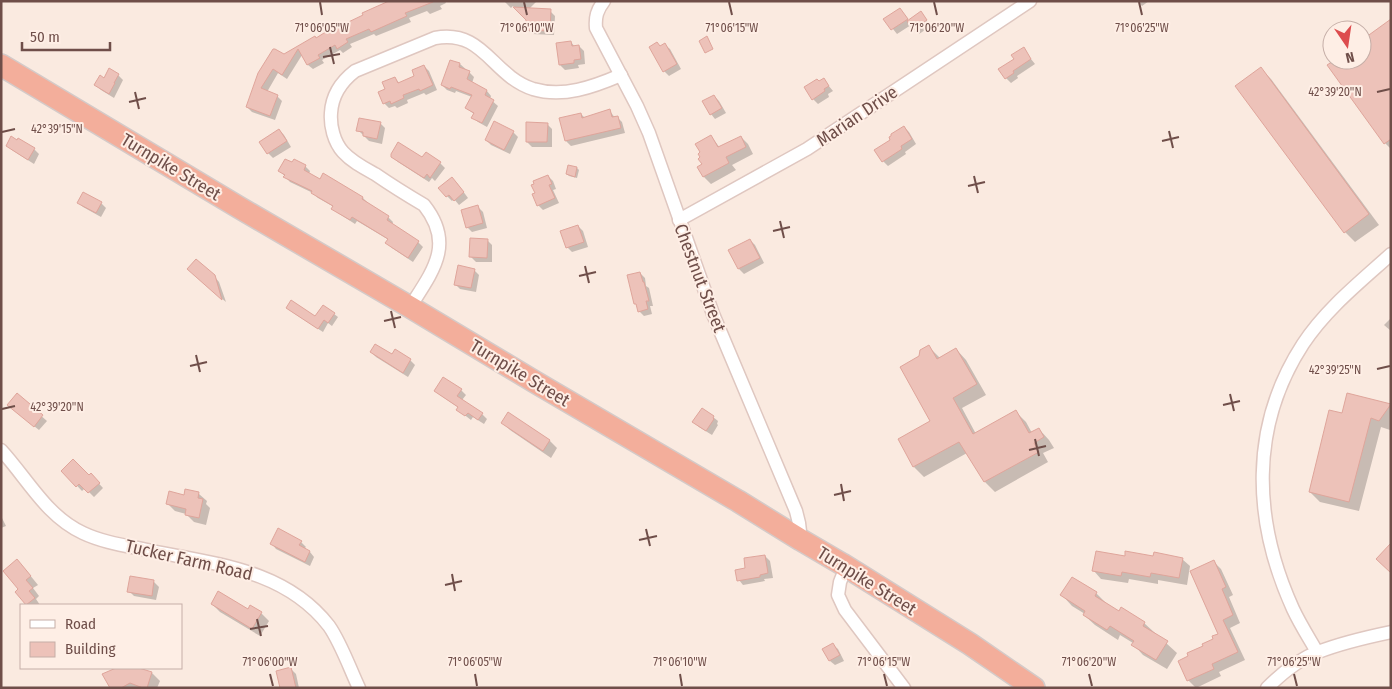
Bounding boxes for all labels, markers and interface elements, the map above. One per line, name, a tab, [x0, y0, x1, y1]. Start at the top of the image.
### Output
scale bar	[22, 20, 110, 52]
north arrow	[1322, 20, 1372, 70]
text: 71°06'05"W	[295, 21, 349, 35]
text: 71°06'10"W	[500, 21, 554, 35]
text: 71°06'15"W	[706, 21, 758, 35]
text: 71°06'20"W	[910, 21, 964, 35]
text: 71°06'25"W	[1115, 21, 1169, 35]
text: 50 m	[30, 28, 60, 46]
text: N	[1344, 48, 1356, 66]
street label: Marian Drive	[812, 81, 902, 151]
text: 42°39'20"N	[1308, 85, 1362, 99]
text: 42°39'15"N	[31, 122, 83, 136]
street label: Turnpike Street	[117, 129, 225, 205]
street label: Chestnut Street	[669, 221, 731, 335]
street label: Turnpike Street	[466, 335, 574, 411]
text: 42°39'25"N	[1309, 363, 1361, 377]
text: 42°39'20"N	[30, 400, 84, 414]
street label: Tucker Farm Road	[123, 535, 255, 585]
street label: Turnpike Street	[813, 542, 921, 620]
legend	[20, 604, 182, 669]
text: Road	[65, 615, 96, 633]
text: Building	[65, 640, 116, 658]
text: 71°06'00"W	[242, 655, 298, 669]
text: 71°06'05"W	[448, 655, 502, 669]
text: 71°06'10"W	[653, 655, 707, 669]
text: 71°06'15"W	[858, 655, 910, 669]
text: 71°06'20"W	[1062, 655, 1116, 669]
text: 71°06'25"W	[1267, 655, 1321, 669]

